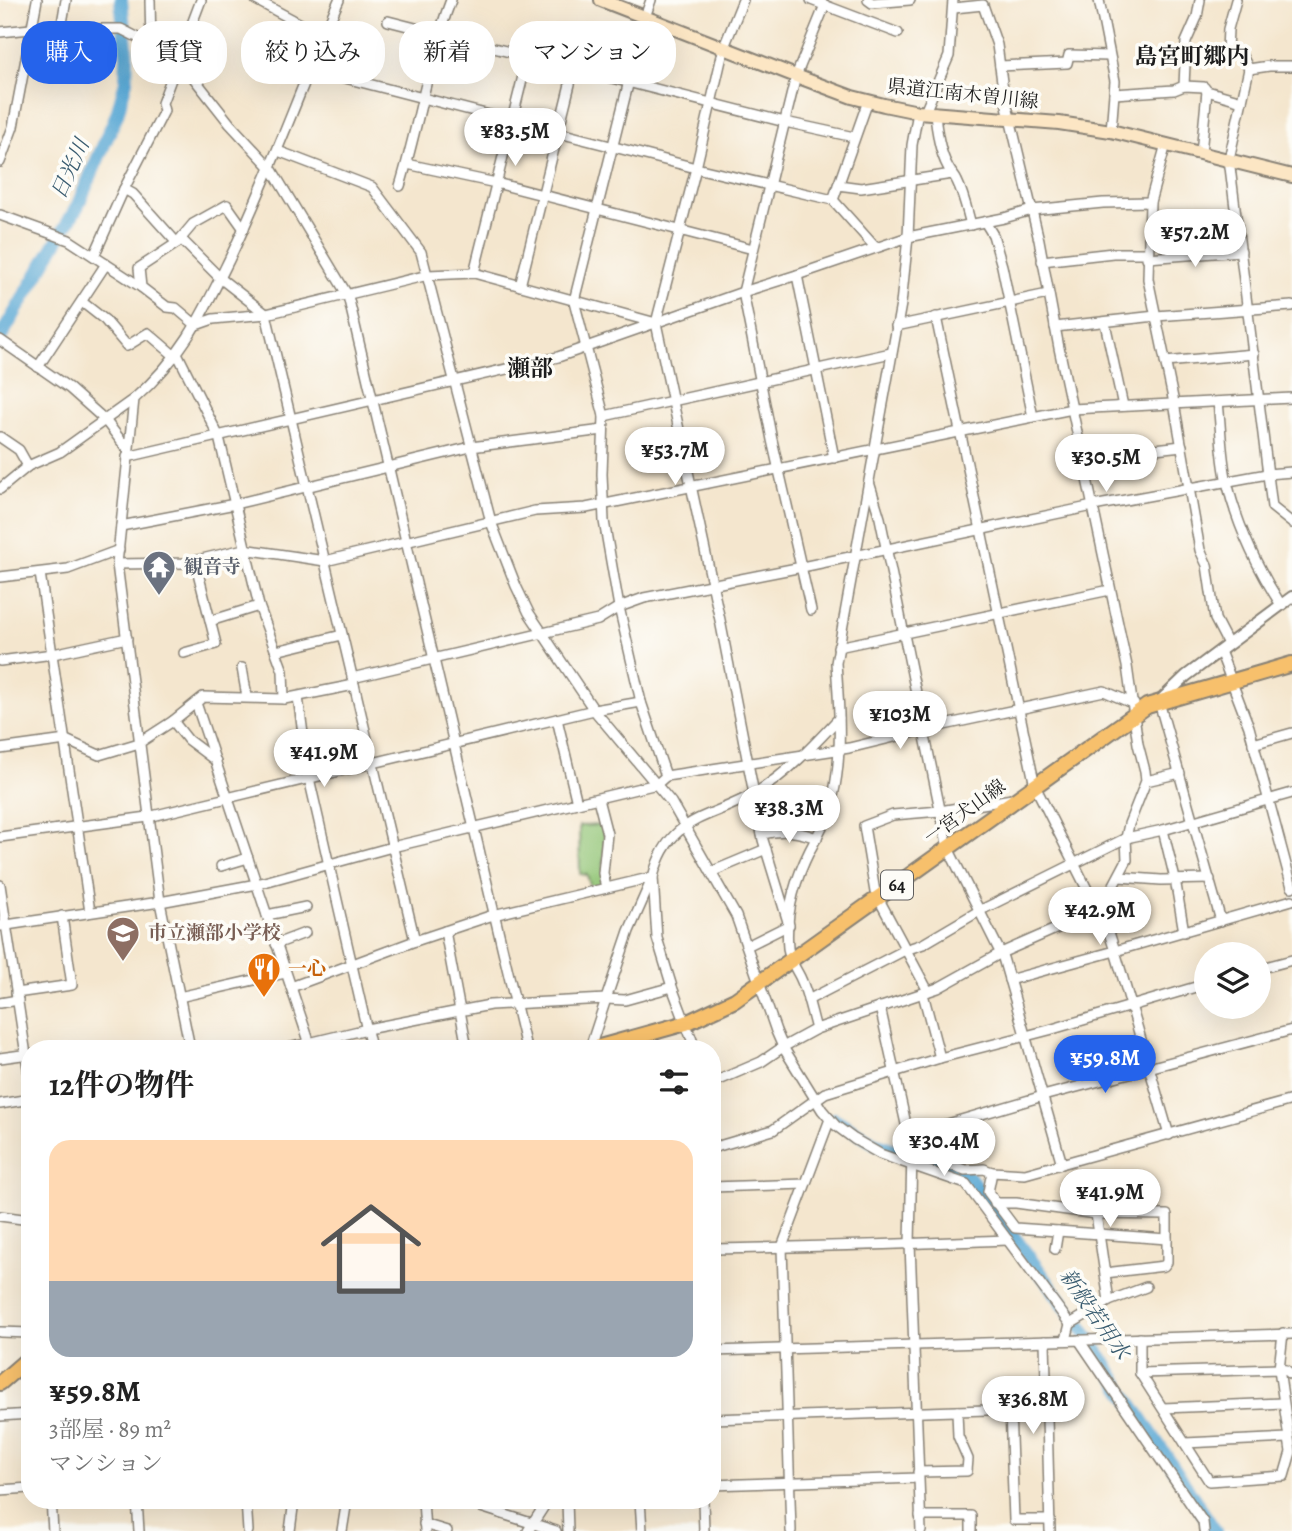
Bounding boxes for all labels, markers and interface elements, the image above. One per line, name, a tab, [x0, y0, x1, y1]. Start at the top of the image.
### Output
chip: 購入	[21, 21, 117, 84]
chip: 賃貸	[131, 21, 227, 84]
chip: 絞り込み	[241, 21, 385, 84]
chip: 新着	[399, 21, 495, 84]
chip: マンション	[509, 21, 676, 84]
district label: 島宮町郷内	[1135, 41, 1250, 72]
street label: 県道江南木曽川線	[886, 73, 1040, 115]
pin: ¥83.5M	[458, 108, 572, 168]
text: ¥83.5M	[480, 115, 550, 146]
water label: 日光川	[44, 133, 96, 203]
pin: ¥57.2M	[1138, 210, 1252, 269]
text: ¥57.2M	[1160, 216, 1230, 247]
district label: 瀬部	[507, 353, 553, 384]
pin: ¥53.7M	[618, 428, 732, 487]
text: ¥53.7M	[641, 434, 709, 465]
pin: ¥30.5M	[1049, 434, 1163, 494]
text: ¥30.5M	[1071, 441, 1141, 472]
temple icon: 観音寺	[140, 548, 178, 597]
place label: 観音寺	[184, 554, 241, 580]
pin: ¥103M	[851, 692, 949, 751]
text: ¥103M	[869, 698, 931, 729]
pin: ¥41.9M	[267, 730, 381, 789]
text: ¥41.9M	[290, 736, 358, 767]
street label: 一宮犬山線	[919, 774, 1011, 850]
pin: ¥38.3M	[732, 786, 846, 845]
text: ¥38.3M	[754, 792, 824, 823]
road number: 64	[881, 870, 913, 900]
pin: ¥42.9M	[1043, 888, 1157, 947]
text: ¥42.9M	[1064, 894, 1136, 925]
school or university icon: 市立瀬部小学校	[104, 914, 142, 963]
place label: 市立瀬部小学校	[148, 920, 281, 946]
map controls	[1194, 942, 1271, 1019]
button: layers	[1194, 942, 1271, 1019]
restaurant icon: 一心	[245, 950, 283, 999]
place label: 一心	[288, 956, 326, 982]
pin: ¥59.8M	[1048, 1036, 1162, 1095]
text: ¥59.8M	[1070, 1042, 1140, 1073]
icon: filters	[655, 1063, 693, 1101]
text: 12件の物件	[49, 1065, 194, 1105]
pin: ¥30.4M	[887, 1118, 1001, 1178]
text: ¥30.4M	[908, 1125, 980, 1156]
pin: ¥41.9M	[1053, 1170, 1167, 1229]
text: ¥41.9M	[1076, 1176, 1144, 1207]
icon: home	[308, 1186, 434, 1312]
water label: 新般若用水	[1053, 1263, 1138, 1367]
text: ¥59.8M	[49, 1371, 141, 1411]
pin: ¥36.8M	[976, 1376, 1090, 1436]
text: ¥36.8M	[998, 1383, 1068, 1414]
text: 3部屋 · 89 m²	[49, 1414, 171, 1445]
text: マンション	[49, 1448, 163, 1479]

